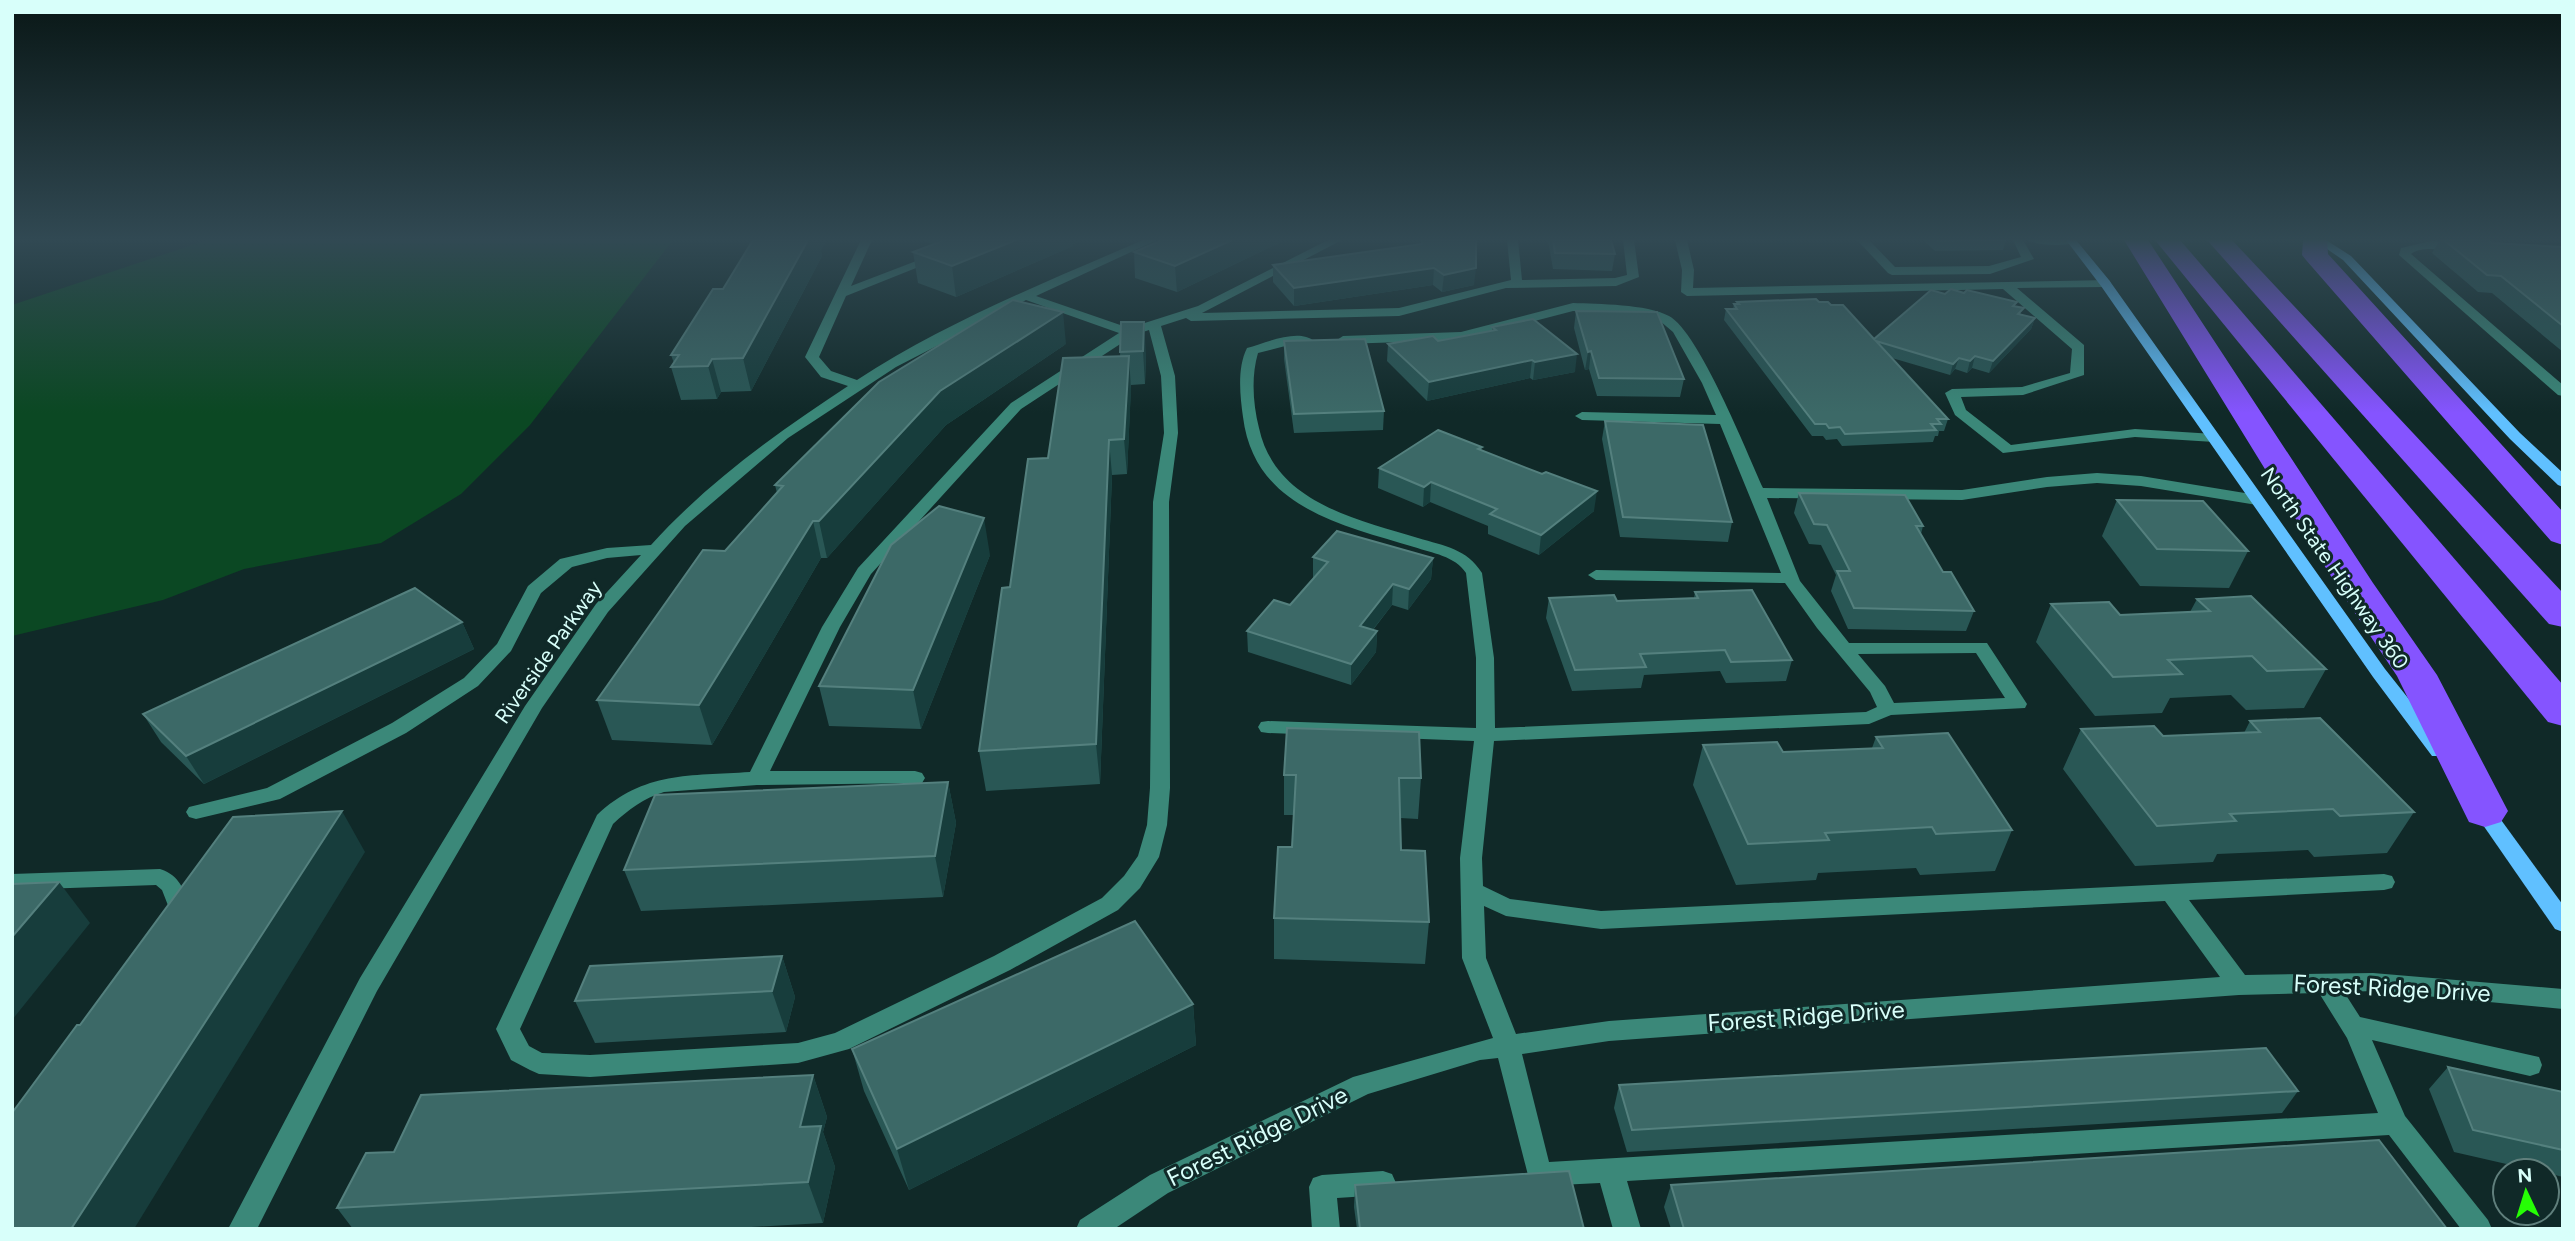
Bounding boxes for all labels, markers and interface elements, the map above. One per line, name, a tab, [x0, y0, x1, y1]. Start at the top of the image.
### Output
street label: North State Highway 360	[2256, 462, 2414, 674]
street label: Riverside Parkway	[489, 576, 607, 728]
street label: Forest Ridge Drive	[2293, 968, 2491, 1008]
street label: Forest Ridge Drive	[1706, 995, 1906, 1037]
street label: Forest Ridge Drive	[1162, 1080, 1352, 1192]
north arrow	[2491, 1157, 2561, 1227]
text: N	[2517, 1164, 2533, 1188]

